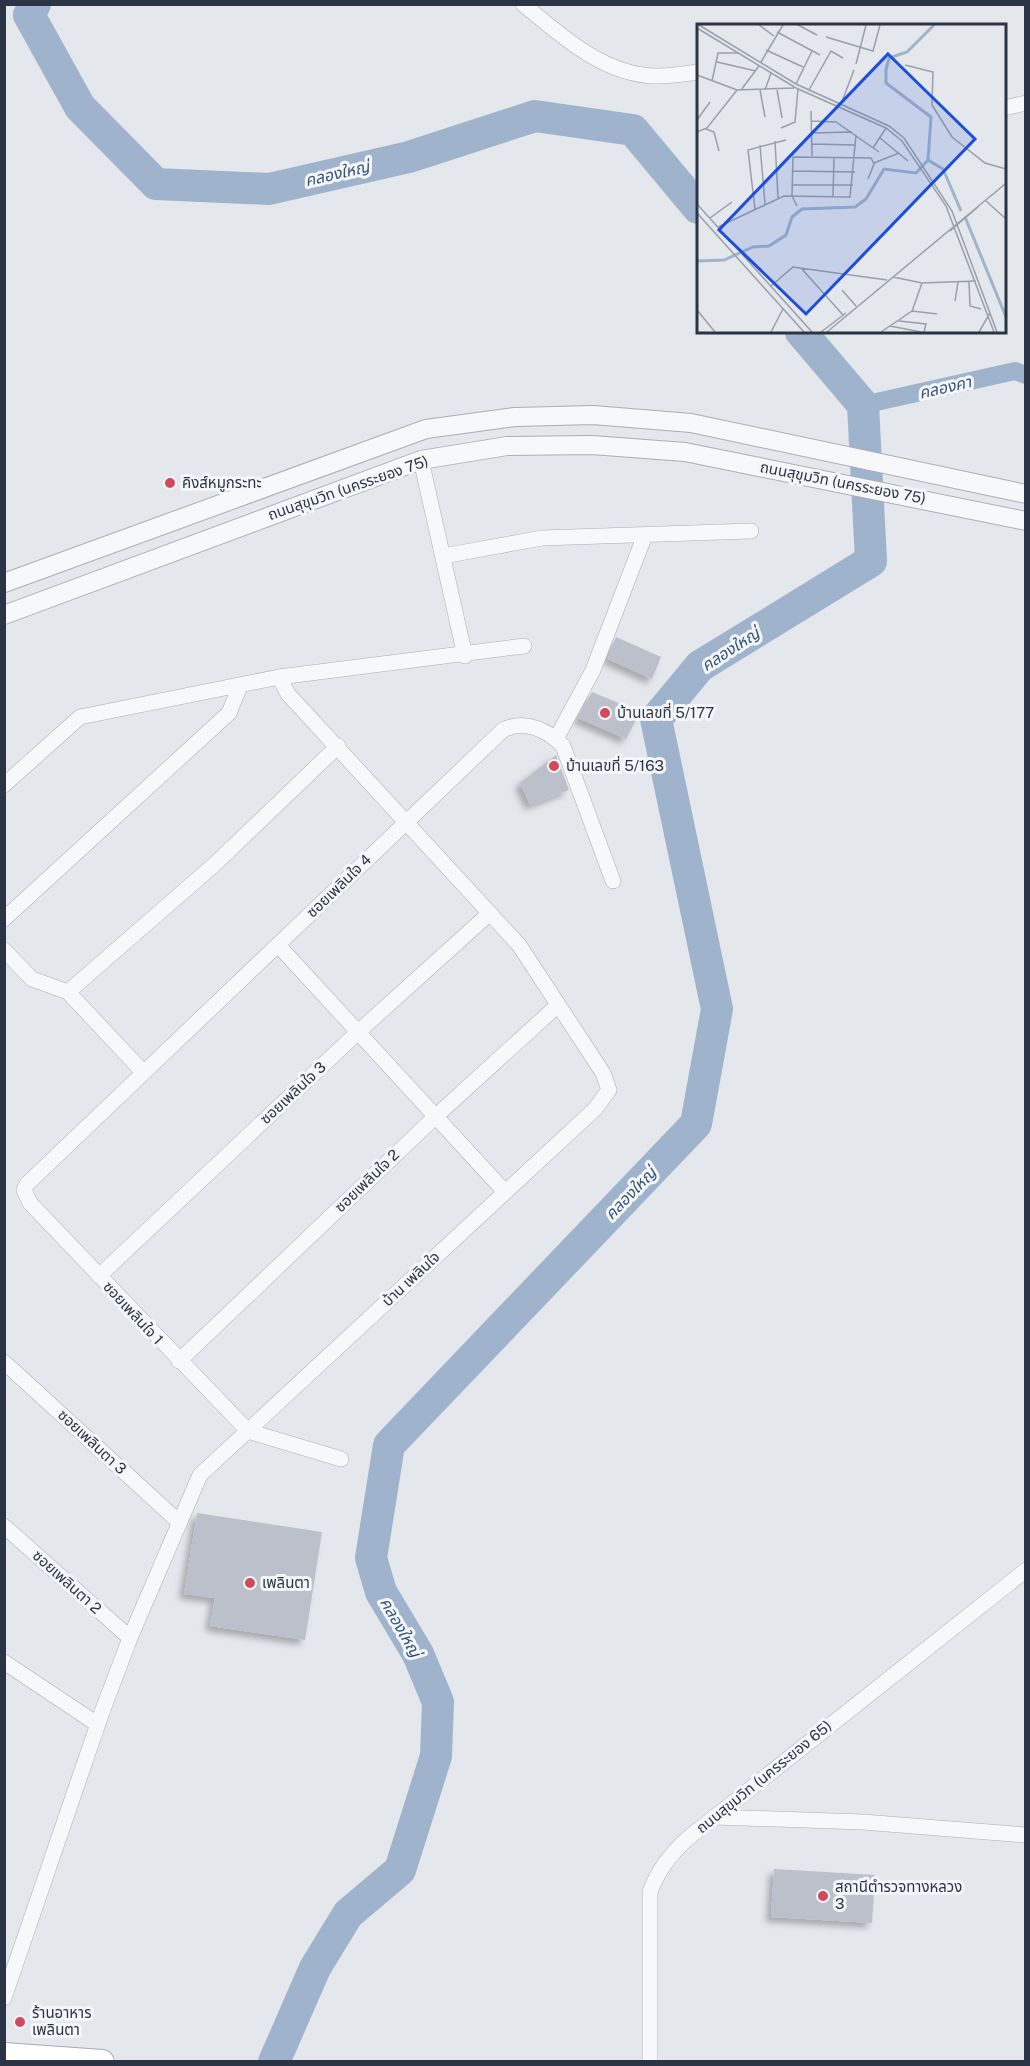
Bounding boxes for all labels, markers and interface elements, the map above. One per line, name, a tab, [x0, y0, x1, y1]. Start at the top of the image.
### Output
inset map	[697, 24, 1006, 333]
water label: คลองใหญ่	[303, 156, 373, 190]
water label: คลองคา	[917, 372, 975, 403]
street label: ถนนสุขุมวิท (นครระยอง 75)	[265, 452, 431, 524]
street label: ถนนสุขุมวิท (นครระยอง 75)	[758, 458, 928, 508]
place label: คิงส์หมูกระทะ	[182, 474, 261, 492]
marker: คิงส์หมูกระทะ	[163, 476, 177, 490]
water label: คลองใหญ่	[698, 623, 765, 675]
place label: บ้านเลขที่ 5/177	[617, 702, 714, 721]
marker: บ้านเลขที่ 5/177	[598, 706, 612, 720]
place label: บ้านเลขที่ 5/163	[566, 755, 664, 774]
marker: บ้านเลขที่ 5/163	[547, 759, 561, 773]
street label: ซอยเพลินใจ 4	[303, 851, 374, 921]
street label: ซอยเพลินใจ 3	[256, 1058, 329, 1127]
street label: ซอยเพลินใจ 2	[331, 1146, 402, 1215]
water label: คลองใหญ่	[601, 1162, 661, 1223]
street label: บ้าน เพลินใจ	[378, 1248, 443, 1309]
street label: ซอยเพลินใจ 1	[100, 1278, 167, 1348]
street label: ซอยเพลินตา 3	[55, 1406, 130, 1477]
street label: ซอยเพลินตา 2	[30, 1546, 105, 1617]
place label: เพลินตา	[262, 1574, 310, 1591]
marker: เพลินตา	[243, 1576, 257, 1590]
water label: คลองใหญ่	[376, 1594, 426, 1662]
street label: ถนนสุขุมวิท (นครระยอง 65)	[693, 1717, 835, 1837]
place label: สถานีตำรวจทางหลวง 3	[835, 1878, 962, 1912]
marker: สถานีตำรวจทางหลวง 3	[816, 1889, 830, 1903]
place label: ร้านอาหาร เพลินตา	[32, 2004, 92, 2038]
marker: ร้านอาหาร เพลินตา	[13, 2015, 27, 2029]

